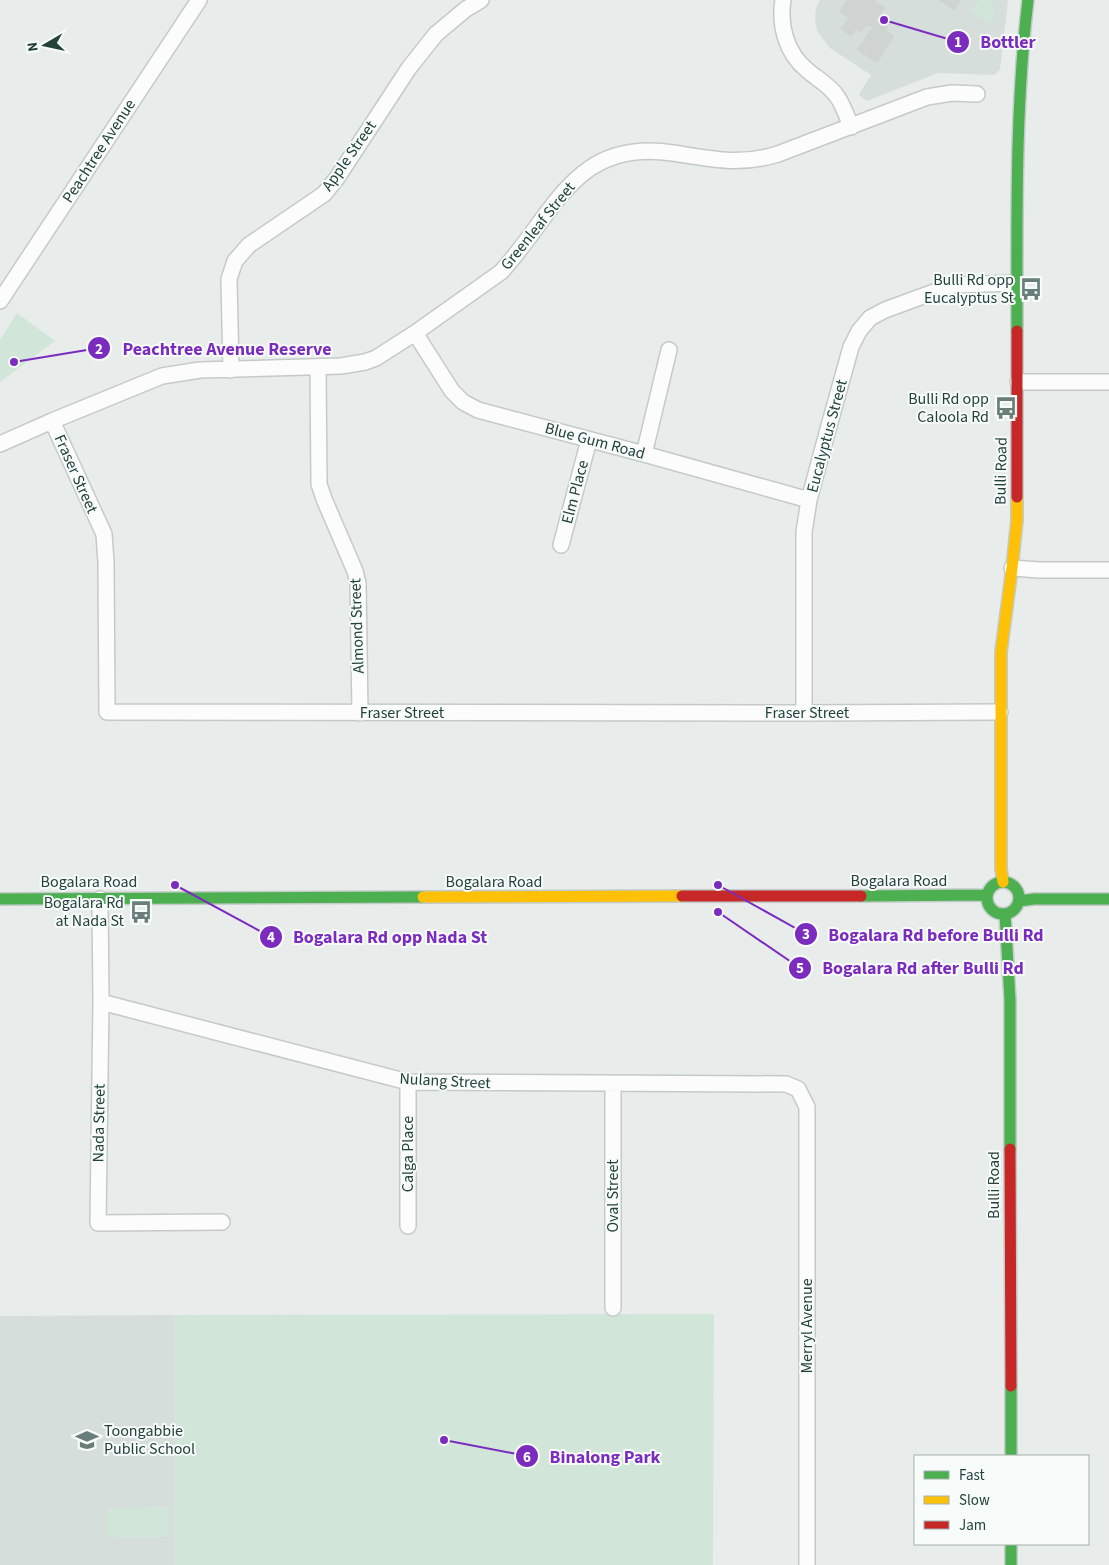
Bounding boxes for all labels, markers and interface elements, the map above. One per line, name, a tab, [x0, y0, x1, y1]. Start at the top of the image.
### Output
north arrow	[20, 20, 70, 70]
callout: Bottler	[945, 25, 1046, 58]
text: Bottler	[980, 30, 1037, 55]
text: 1	[954, 32, 962, 53]
text: N	[23, 41, 44, 53]
street label: Peachtree Avenue	[57, 95, 141, 207]
street label: Apple Street	[317, 116, 382, 196]
street label: Greenleaf Street	[496, 177, 581, 275]
place label: Bulli Rd opp Eucalyptus St	[924, 269, 1015, 309]
bus stop icon: Bulli Rd opp Eucalyptus St	[1018, 276, 1044, 302]
callout: Peachtree Avenue Reserve	[87, 332, 341, 365]
text: Peachtree Avenue Reserve	[122, 337, 332, 362]
text: 2	[95, 339, 103, 360]
street label: Eucalyptus Street	[801, 376, 853, 495]
place label: Bulli Rd opp Caloola Rd	[908, 388, 989, 428]
bus stop icon: Bulli Rd opp Caloola Rd	[993, 395, 1019, 421]
street label: Blue Gum Road	[543, 417, 647, 465]
street label: Fraser Street	[49, 431, 103, 518]
street label: Bulli Road	[989, 437, 1013, 505]
street label: Elm Place	[556, 458, 594, 526]
street label: Almond Street	[344, 577, 370, 674]
street label: Fraser Street	[360, 702, 445, 724]
street label: Fraser Street	[765, 702, 850, 724]
street label: Bogalara Road	[851, 870, 947, 892]
street label: Bogalara Road	[41, 871, 137, 893]
street label: Bogalara Road	[446, 871, 542, 893]
place label: Bogalara Rd at Nada St	[44, 892, 125, 932]
bus stop icon: Bogalara Rd at Nada St	[128, 899, 154, 925]
callout: Bogalara Rd before Bulli Rd	[794, 918, 1054, 951]
callout: Bogalara Rd opp Nada St	[258, 921, 498, 954]
text: Bogalara Rd before Bulli Rd	[828, 923, 1044, 948]
text: 3	[802, 924, 810, 945]
text: Bogalara Rd opp Nada St	[293, 925, 487, 950]
text: 4	[267, 927, 275, 948]
callout: Bogalara Rd after Bulli Rd	[787, 952, 1034, 985]
text: Bogalara Rd after Bulli Rd	[822, 956, 1024, 981]
text: 5	[796, 958, 804, 979]
street label: Nulang Street	[399, 1068, 492, 1094]
street label: Nada Street	[87, 1083, 111, 1163]
street label: Calga Place	[397, 1116, 419, 1192]
street label: Bulli Road	[983, 1151, 1005, 1219]
street label: Oval Street	[602, 1159, 624, 1233]
street label: Merryl Avenue	[796, 1278, 818, 1374]
place label: Toongabbie Public School	[104, 1420, 195, 1460]
school or university icon: Toongabbie Public School	[74, 1427, 100, 1453]
callout: Binalong Park	[514, 1440, 670, 1473]
text: Binalong Park	[550, 1445, 661, 1470]
text: 6	[523, 1447, 531, 1468]
legend	[914, 1455, 1089, 1545]
text: Fast	[959, 1465, 985, 1486]
text: Slow	[959, 1490, 990, 1511]
text: Jam	[959, 1515, 986, 1536]

